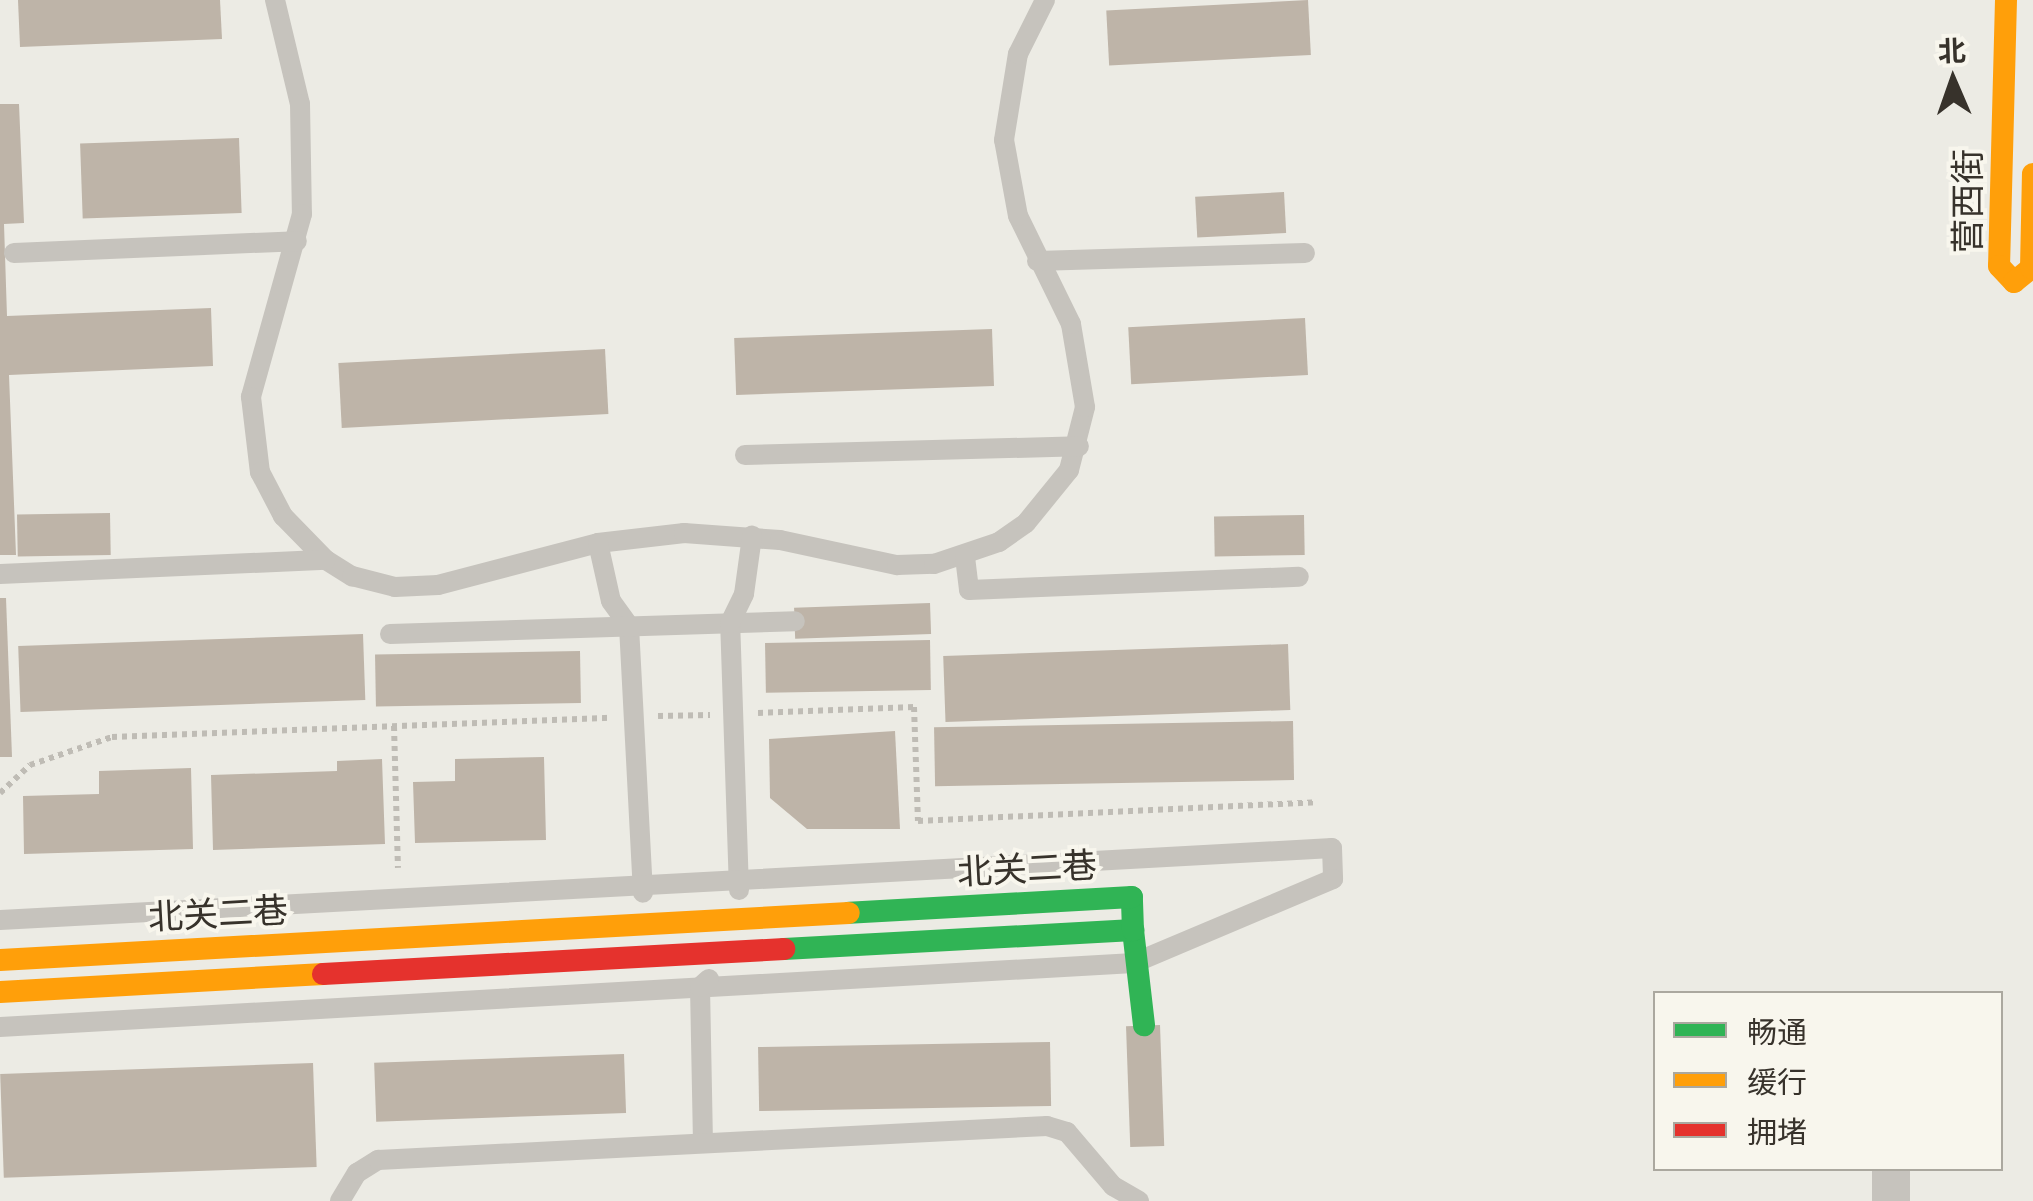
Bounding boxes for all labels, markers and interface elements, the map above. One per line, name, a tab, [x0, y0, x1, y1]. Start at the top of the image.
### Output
north arrow	[1903, 30, 2003, 130]
text: 北	[1937, 31, 1967, 69]
street label: 营西街	[1946, 149, 1988, 253]
street label: 北关二巷	[956, 843, 1098, 893]
street label: 北关二巷	[147, 888, 289, 938]
legend	[1653, 991, 2003, 1171]
text: 畅通	[1747, 1011, 1807, 1052]
text: 缓行	[1747, 1061, 1807, 1102]
text: 拥堵	[1747, 1111, 1807, 1152]

